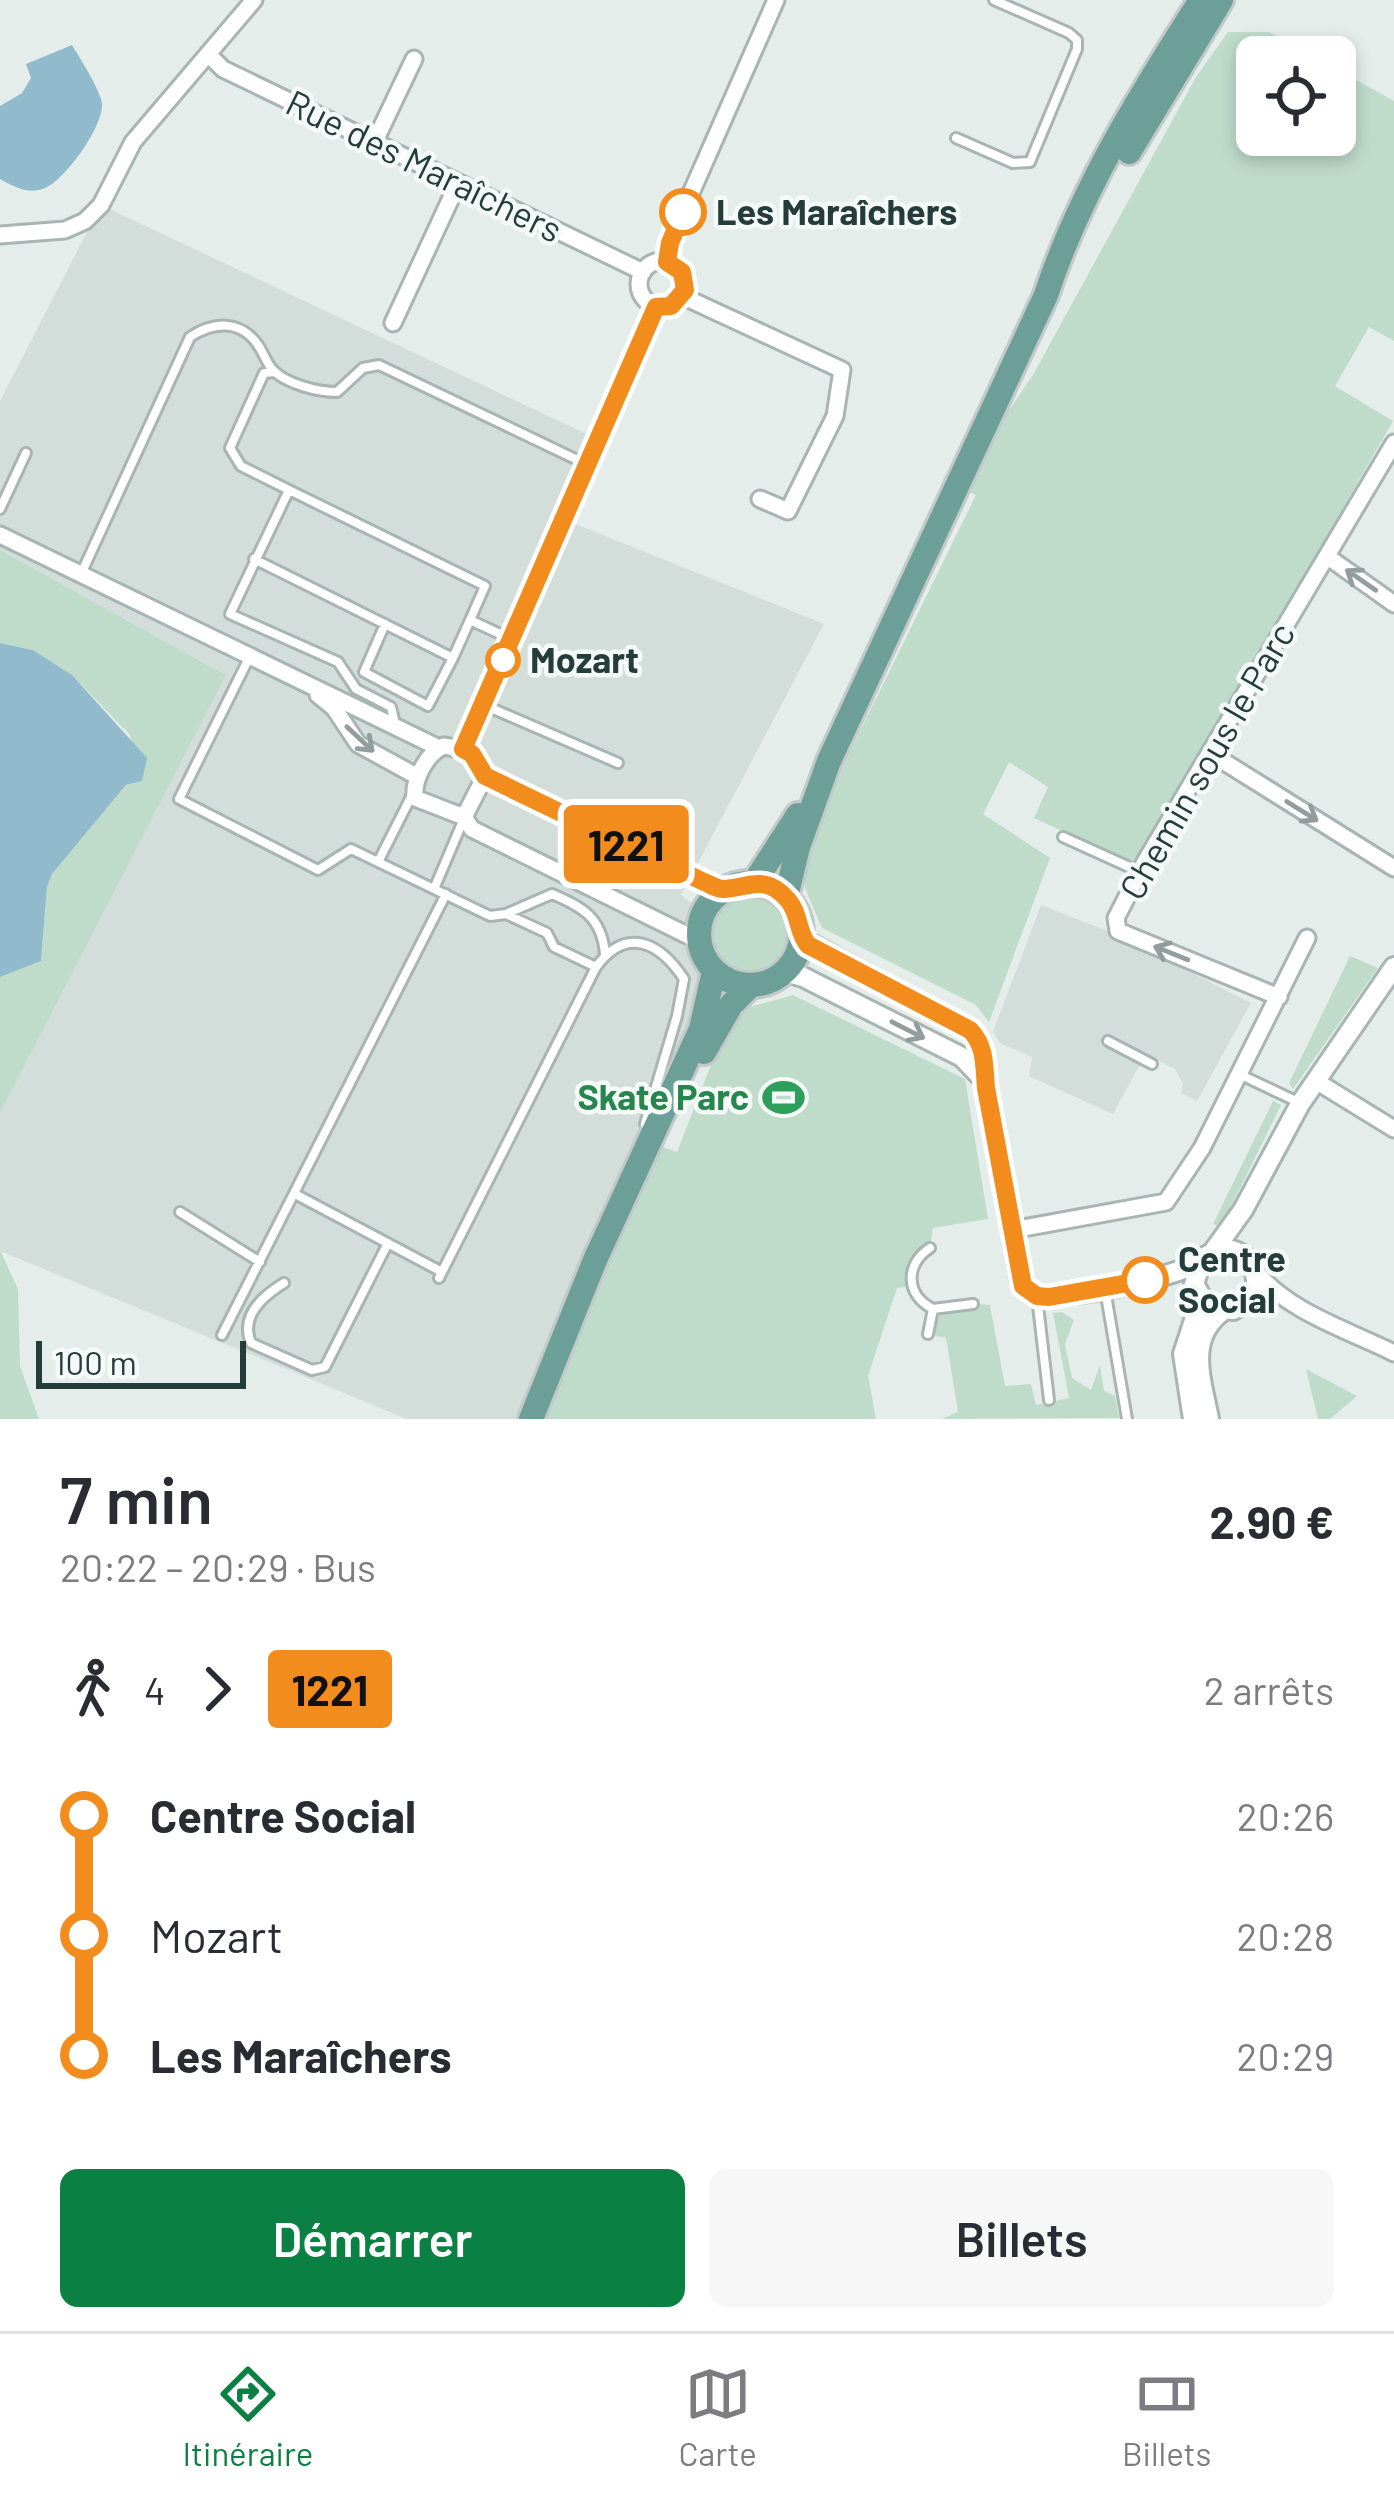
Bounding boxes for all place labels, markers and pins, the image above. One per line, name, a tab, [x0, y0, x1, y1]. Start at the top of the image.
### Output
place label: Les Maraîchers	[716, 189, 957, 232]
marker: Les Maraîchers	[661, 190, 705, 234]
place label: Mozart	[530, 637, 639, 680]
marker: Mozart	[487, 644, 519, 676]
place label: Skate Parc	[577, 1074, 749, 1117]
sports icon: Skate Parc	[760, 1074, 806, 1120]
place label: Centre Social	[1178, 1236, 1286, 1320]
marker: Centre Social	[1123, 1258, 1167, 1302]

